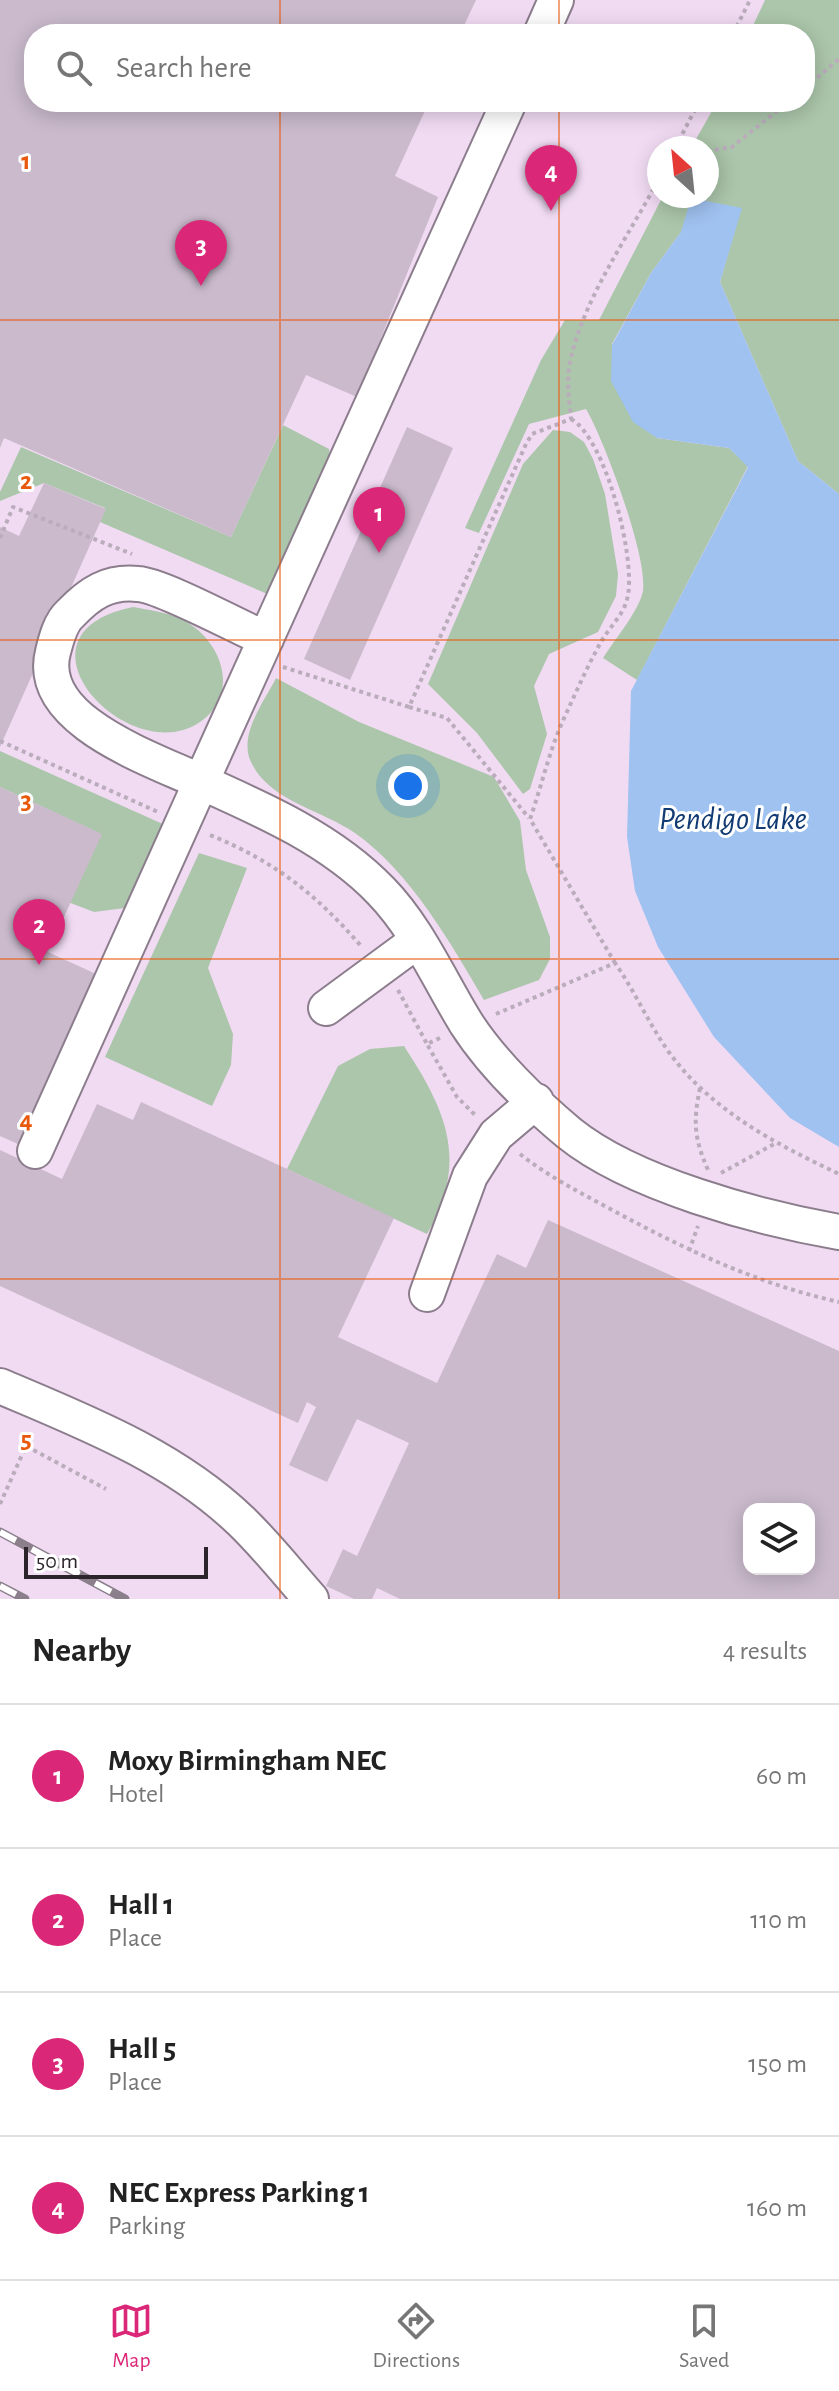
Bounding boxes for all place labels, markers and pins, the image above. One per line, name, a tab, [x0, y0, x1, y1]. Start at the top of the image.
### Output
pin: 4	[525, 145, 577, 211]
pin: 3	[175, 220, 227, 286]
pin: 1	[353, 487, 405, 553]
pin: 2	[13, 899, 65, 965]

